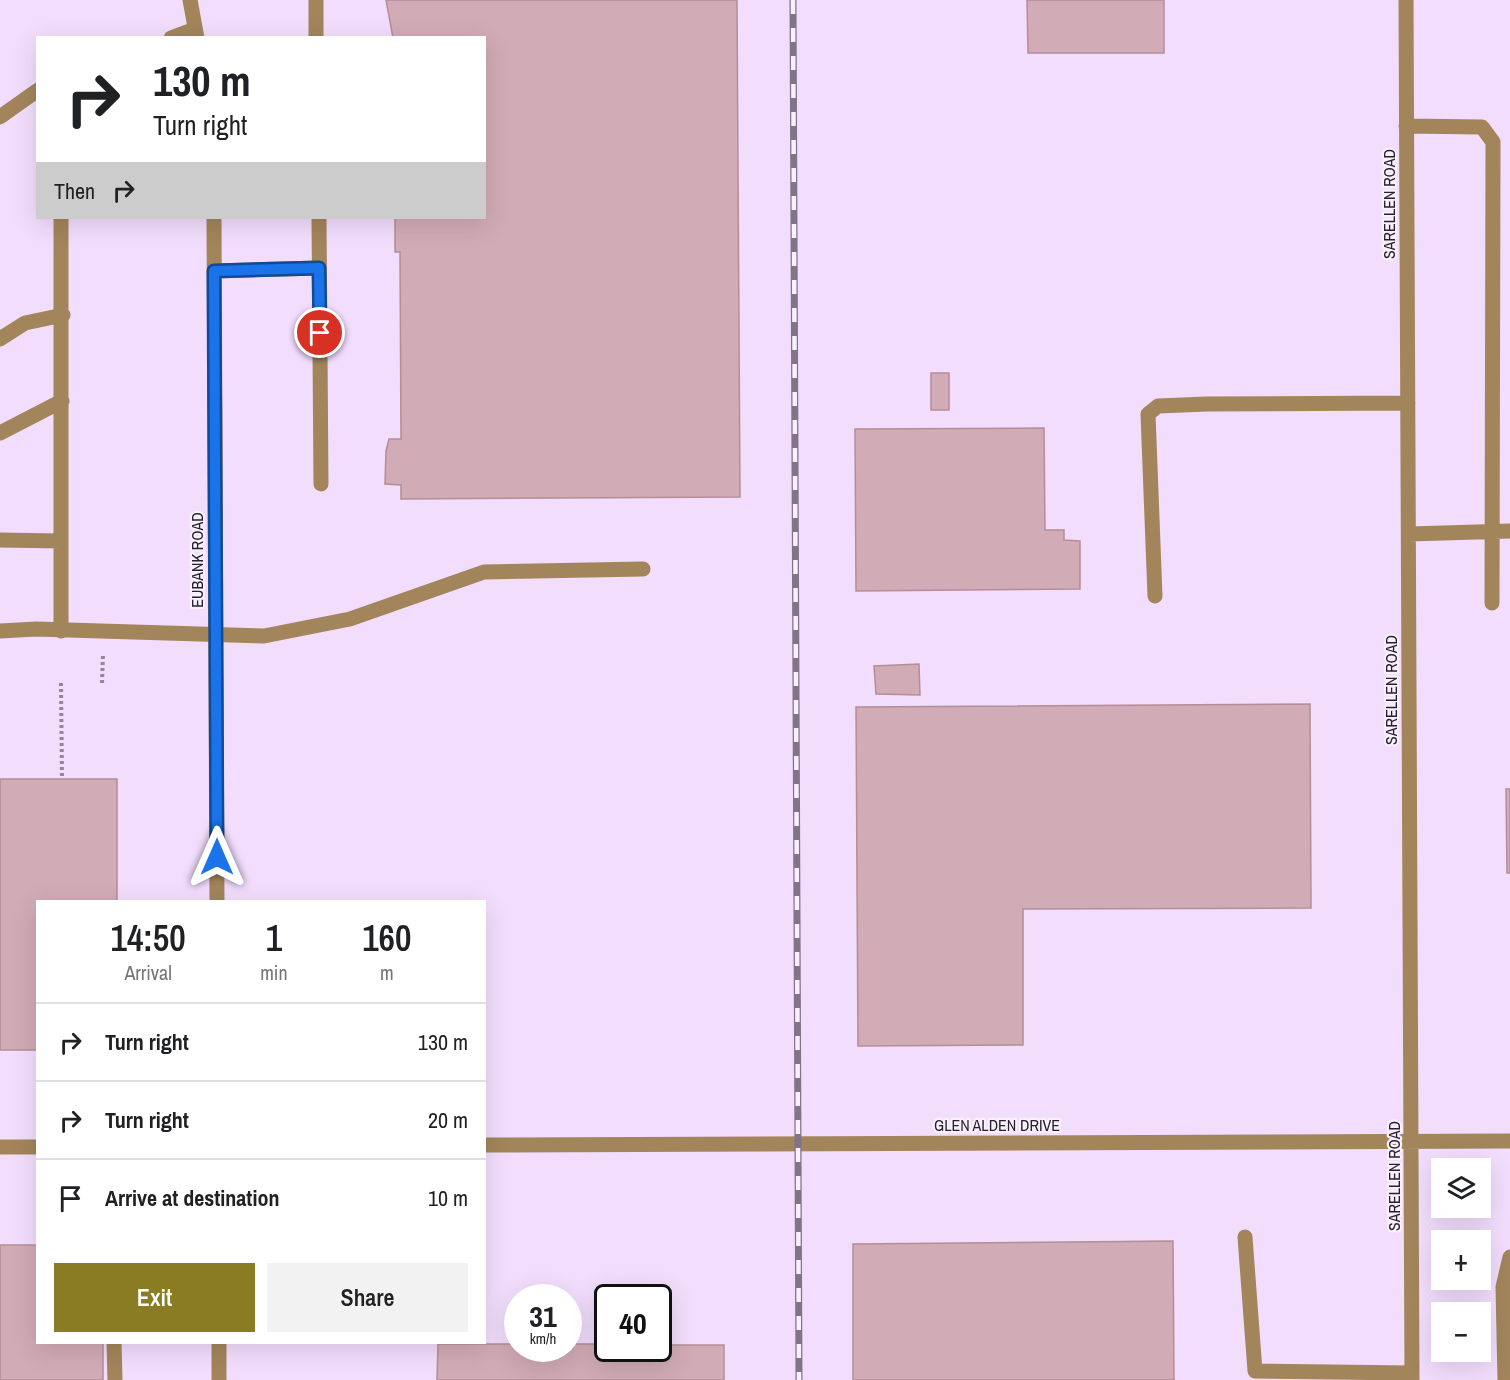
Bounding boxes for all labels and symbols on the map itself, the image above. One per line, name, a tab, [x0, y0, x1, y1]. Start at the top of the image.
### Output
street label: SARELLEN ROAD	[1378, 149, 1400, 259]
pin	[294, 307, 345, 358]
street label: EUBANK ROAD	[186, 512, 208, 608]
street label: SARELLEN ROAD	[1380, 635, 1402, 745]
position arrow	[185, 825, 249, 889]
street label: GLEN ALDEN DRIVE	[934, 1114, 1060, 1136]
street label: SARELLEN ROAD	[1383, 1121, 1405, 1231]
speed limit sign: 40	[594, 1284, 672, 1362]

